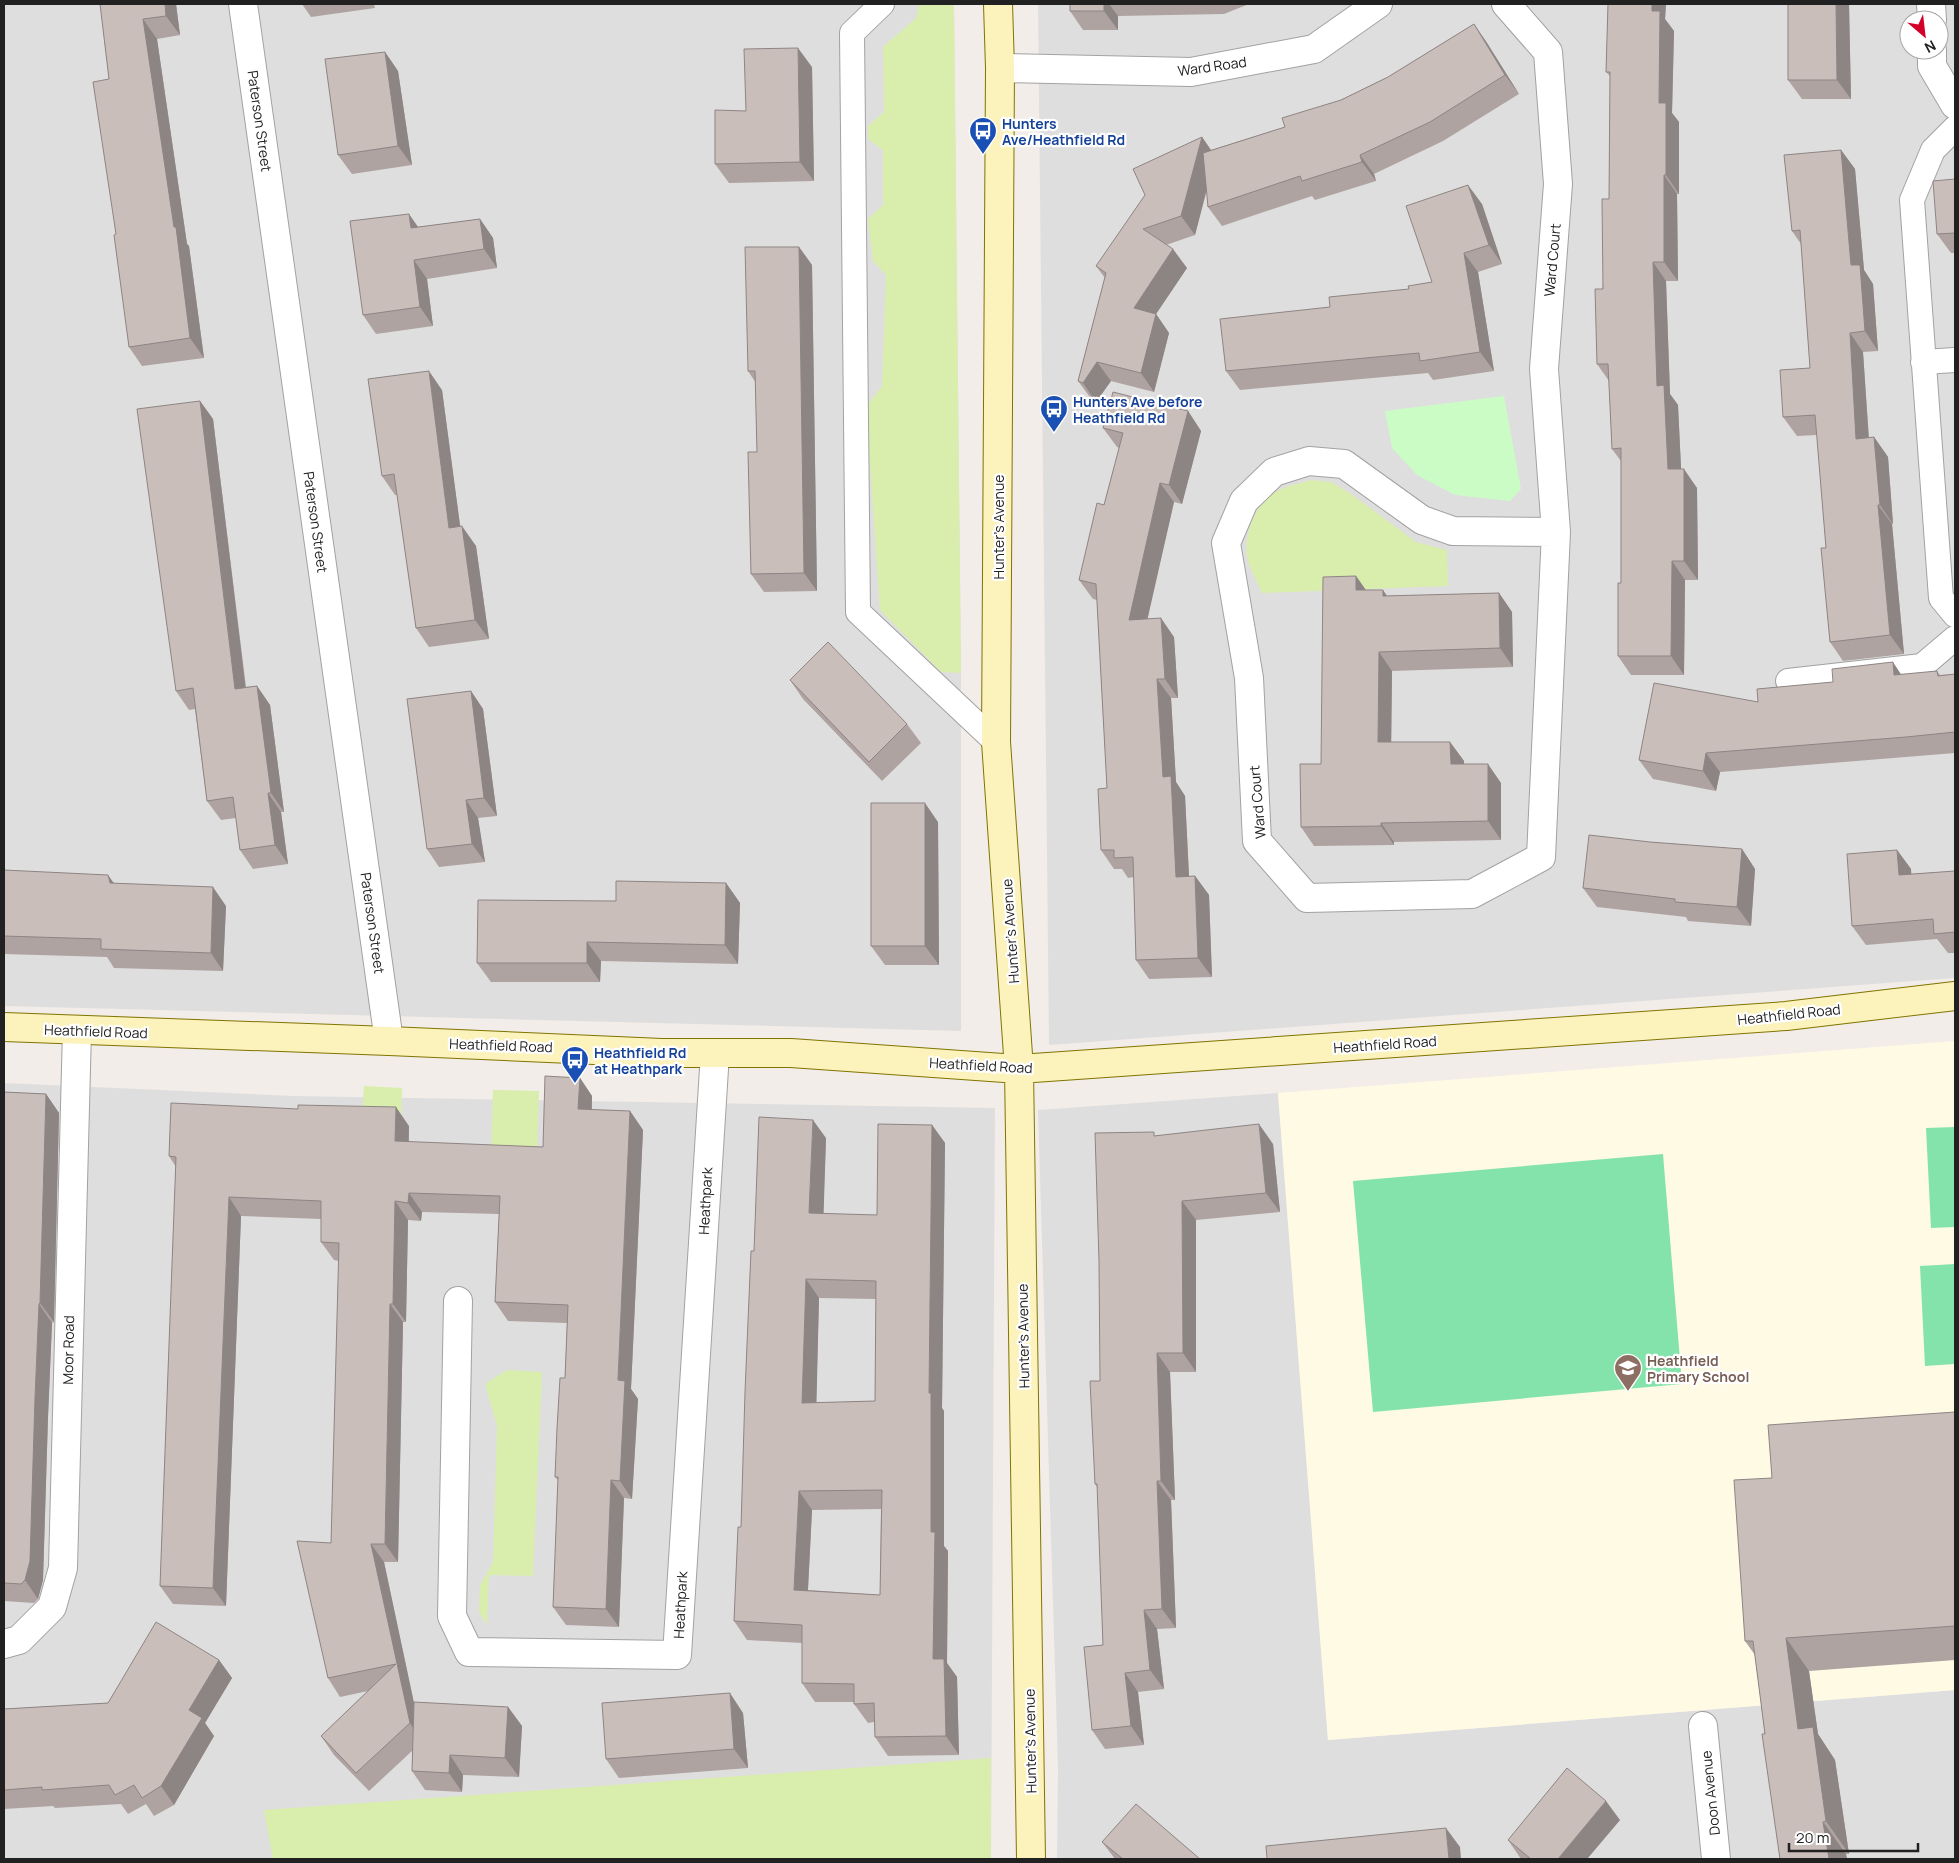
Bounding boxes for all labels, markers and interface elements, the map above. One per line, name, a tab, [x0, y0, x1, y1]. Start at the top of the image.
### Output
north arrow	[1899, 10, 1949, 60]
text: N	[1921, 36, 1939, 58]
street label: Ward Road	[1176, 52, 1248, 80]
street label: Paterson Street	[243, 69, 277, 173]
place label: Hunters Ave/Heathfield Rd	[1002, 114, 1125, 149]
bus stop icon: Hunters Ave/Heathfield Rd	[968, 116, 998, 155]
street label: Ward Court	[1539, 222, 1565, 297]
place label: Hunters Ave before Heathfield Rd	[1073, 392, 1203, 427]
bus stop icon: Hunters Ave before Heathfield Rd	[1039, 394, 1069, 433]
street label: Paterson Street	[299, 470, 333, 574]
street label: Hunter's Avenue	[989, 475, 1008, 579]
street label: Ward Court	[1244, 764, 1270, 839]
street label: Paterson Street	[356, 871, 390, 975]
street label: Hunter's Avenue	[997, 878, 1023, 984]
street label: Heathfield Road	[1737, 999, 1841, 1029]
street label: Heathfield Road	[44, 1020, 148, 1042]
street label: Heathfield Road	[1333, 1031, 1437, 1057]
street label: Heathfield Road	[449, 1034, 553, 1056]
place label: Heathfield Rd at Heathpark	[594, 1043, 686, 1078]
bus stop icon: Heathfield Rd at Heathpark	[560, 1045, 590, 1084]
street label: Heathfield Road	[929, 1053, 1033, 1077]
street label: Heathpark	[694, 1166, 716, 1235]
street label: Hunter's Avenue	[1013, 1283, 1033, 1389]
street label: Moor Road	[58, 1315, 78, 1385]
place label: Heathfield Primary School	[1647, 1351, 1749, 1386]
school or university icon: Heathfield Primary School	[1613, 1353, 1643, 1392]
street label: Heathpark	[669, 1570, 691, 1639]
street label: Hunter's Avenue	[1020, 1688, 1040, 1794]
street label: Doon Avenue	[1696, 1750, 1724, 1836]
scale bar	[1789, 1820, 1918, 1852]
text: 20 m	[1796, 1827, 1829, 1848]

